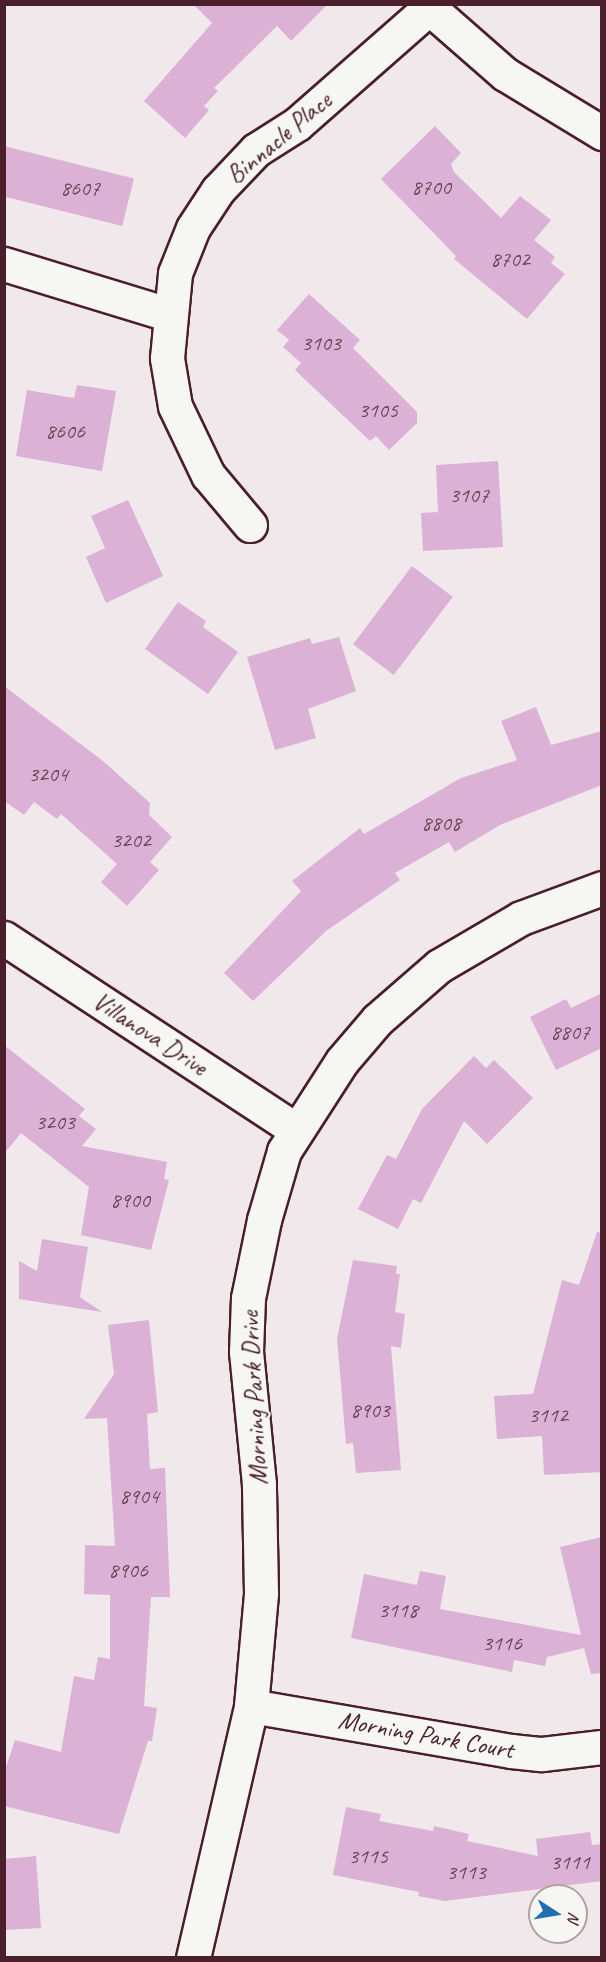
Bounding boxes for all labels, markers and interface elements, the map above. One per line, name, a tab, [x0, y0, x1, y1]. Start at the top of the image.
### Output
street label: Binnacle Place	[220, 85, 338, 191]
house number: 8700	[411, 175, 451, 201]
house number: 8607	[60, 176, 100, 202]
house number: 8702	[490, 247, 530, 273]
house number: 3103	[301, 331, 341, 357]
house number: 3105	[358, 398, 398, 424]
house number: 8606	[45, 419, 85, 445]
house number: 3107	[449, 483, 489, 509]
house number: 3204	[28, 762, 68, 788]
house number: 8808	[421, 811, 461, 837]
house number: 3202	[111, 828, 151, 854]
street label: Villanova Drive	[87, 985, 213, 1083]
house number: 8807	[550, 1020, 590, 1046]
house number: 3203	[35, 1110, 75, 1136]
house number: 8900	[110, 1188, 150, 1214]
street label: Morning Park Drive	[234, 1310, 274, 1486]
house number: 8903	[350, 1398, 390, 1424]
house number: 3112	[528, 1403, 568, 1429]
house number: 8904	[119, 1484, 159, 1510]
house number: 8906	[108, 1558, 148, 1584]
house number: 3118	[378, 1598, 418, 1624]
house number: 3116	[482, 1631, 522, 1657]
street label: Morning Park Court	[336, 1704, 516, 1766]
house number: 3115	[348, 1844, 388, 1870]
house number: 3111	[550, 1850, 590, 1876]
house number: 3113	[446, 1860, 486, 1886]
north arrow	[528, 1884, 588, 1944]
text: N	[563, 1910, 584, 1924]

